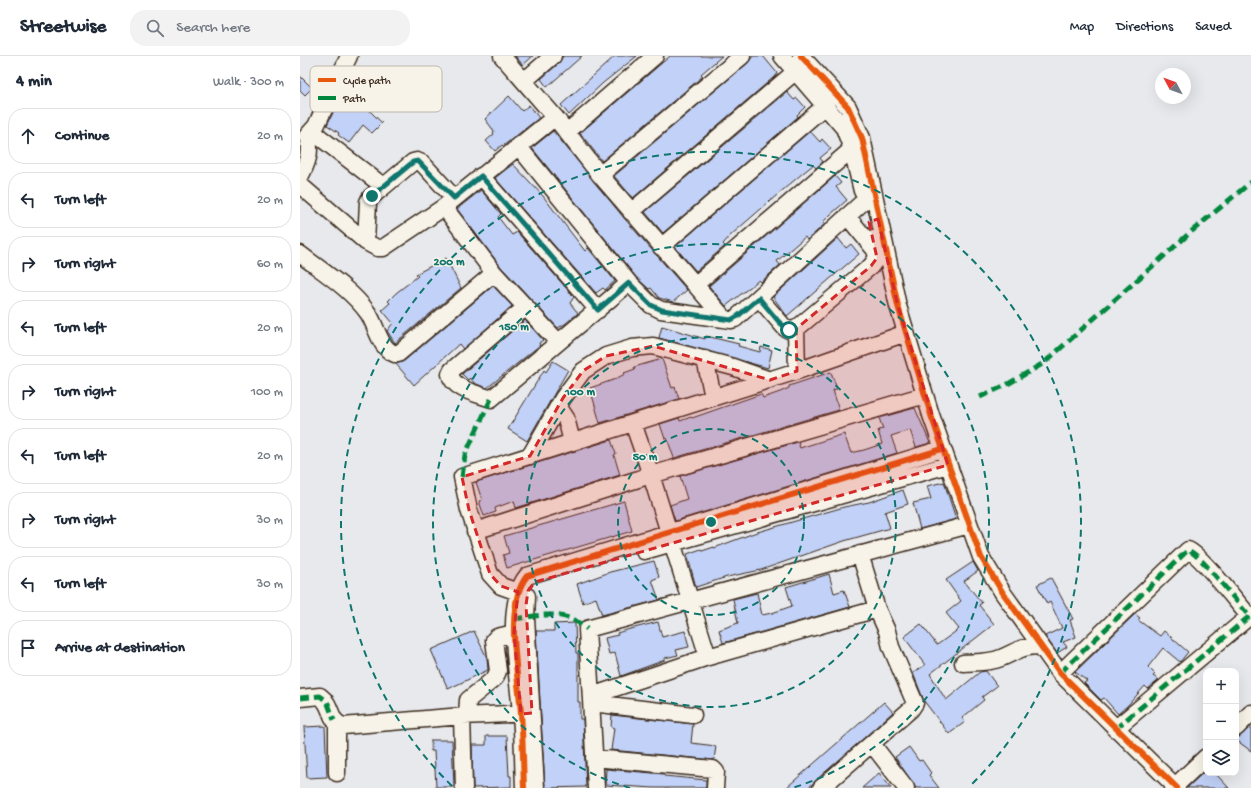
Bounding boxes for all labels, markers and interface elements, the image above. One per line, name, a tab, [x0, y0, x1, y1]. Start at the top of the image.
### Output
search box	[130, 10, 410, 46]
text: Streetwise	[20, 16, 106, 39]
icon: search	[144, 17, 166, 39]
text: Search here	[176, 19, 250, 37]
text: Map	[1070, 19, 1094, 36]
text: Directions	[1116, 19, 1173, 36]
text: Saved	[1195, 19, 1231, 36]
legend	[310, 66, 442, 112]
north arrow	[1155, 68, 1191, 104]
text: 4 min	[16, 72, 52, 92]
text: Walk · 300 m	[213, 75, 284, 90]
text: Cycle path	[343, 76, 391, 88]
text: Path	[342, 94, 366, 106]
icon: ahead	[17, 125, 39, 147]
text: Continue	[55, 127, 109, 145]
text: 20 m	[257, 129, 283, 144]
route end	[363, 187, 381, 205]
icon: left	[17, 189, 39, 211]
text: Turn left	[55, 191, 106, 209]
text: 20 m	[257, 193, 283, 208]
icon: right	[17, 253, 39, 275]
text: Turn right	[55, 255, 115, 273]
text: 200 m	[434, 256, 465, 270]
text: 60 m	[257, 257, 283, 272]
icon: left	[17, 317, 39, 339]
text: Turn left	[55, 319, 106, 337]
text: 20 m	[257, 321, 283, 336]
text: 150 m	[498, 321, 529, 335]
route start	[780, 321, 798, 339]
icon: right	[17, 381, 39, 403]
text: Turn right	[55, 383, 115, 401]
text: 100 m	[251, 385, 283, 400]
text: 100 m	[564, 386, 595, 400]
icon: left	[17, 445, 39, 467]
text: Turn left	[55, 447, 106, 465]
text: 20 m	[257, 449, 283, 464]
text: 50 m	[633, 451, 658, 465]
icon: right	[17, 509, 39, 531]
text: Turn right	[55, 511, 115, 529]
text: 30 m	[257, 513, 283, 528]
centre of rings	[704, 515, 718, 529]
icon: left	[17, 573, 39, 595]
text: Turn left	[55, 575, 106, 593]
text: 30 m	[257, 577, 283, 592]
icon: arrive	[17, 637, 39, 659]
text: Arrive at destination	[55, 639, 185, 657]
map controls	[1203, 668, 1239, 776]
button: +	[1203, 668, 1239, 704]
button: −	[1203, 704, 1239, 740]
button: layers	[1203, 740, 1239, 776]

